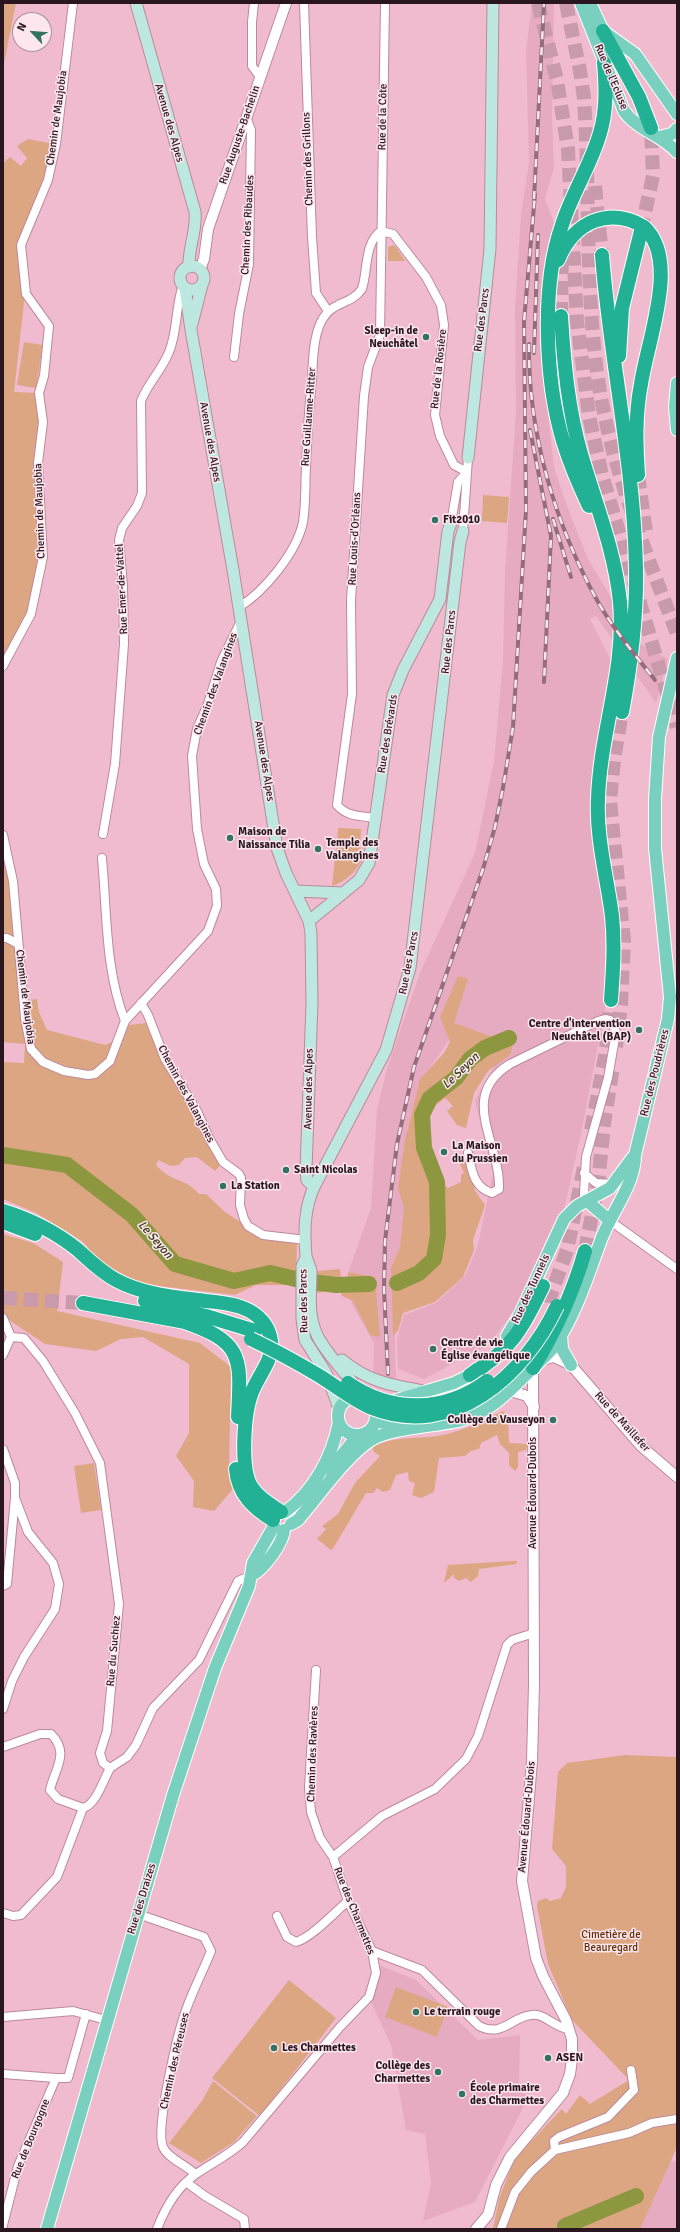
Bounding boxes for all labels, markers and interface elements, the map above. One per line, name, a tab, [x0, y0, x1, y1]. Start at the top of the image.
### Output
north arrow	[12, 12, 52, 52]
text: N	[14, 21, 29, 33]
street label: Rue de l'Ecluse	[591, 42, 631, 112]
street label: Chemin de Maujobia	[44, 70, 70, 166]
street label: Avenue des Alpes	[151, 82, 187, 164]
street label: Rue Auguste-Bachelin	[217, 84, 263, 186]
street label: Rue de la Côte	[376, 84, 390, 150]
street label: Chemin des Grillons	[300, 112, 316, 206]
street label: Chemin des Ribaudes	[239, 175, 257, 275]
street label: Rue des Parcs	[472, 287, 492, 353]
place label: Sleep-in de Neuchâtel	[364, 324, 418, 350]
street label: Rue de la Rosière	[428, 328, 450, 410]
marker: Sleep-in de Neuchâtel	[421, 332, 431, 342]
street label: Rue Guillaume-Ritter	[299, 367, 319, 467]
street label: Avenue des Alpes	[196, 401, 224, 483]
street label: Chemin de Maujobia	[32, 463, 48, 559]
street label: Rue Louis-d'Orléans	[346, 492, 364, 586]
place label: Fit2010	[443, 513, 480, 527]
marker: Fit2010	[430, 515, 440, 525]
street label: Rue Emer-de-Vattel	[113, 543, 131, 635]
street label: Rue des Parcs	[439, 609, 459, 675]
street label: Chemin des Valangines	[191, 631, 241, 737]
street label: Rue des Brévards	[375, 694, 401, 774]
street label: Avenue des Alpes	[251, 720, 277, 802]
place label: Maison de Naissance Tilia	[238, 825, 310, 851]
marker: Maison de Naissance Tilia	[225, 833, 235, 843]
place label: Temple des Valangines	[326, 836, 379, 862]
marker: Temple des Valangines	[313, 844, 323, 854]
street label: Rue des Parcs	[396, 930, 422, 996]
street label: Chemin de Maujobia	[13, 949, 37, 1045]
place label: Centre d'intervention Neuchâtel (BAP)	[529, 1017, 631, 1043]
marker: Centre d'intervention Neuchâtel (BAP)	[634, 1025, 644, 1035]
street label: Rue des Poudrières	[638, 1028, 672, 1118]
street label: Chemin des Valangines	[155, 1043, 217, 1145]
street label: Avenue des Alpes	[302, 1048, 316, 1130]
water label: Le Seyon	[440, 1050, 482, 1092]
place label: La Maison du Prussien	[452, 1139, 508, 1165]
marker: La Maison du Prussien	[439, 1147, 449, 1157]
place label: Saint Nicolas	[294, 1163, 357, 1177]
marker: Saint Nicolas	[281, 1165, 291, 1175]
place label: La Station	[231, 1179, 280, 1193]
marker: La Station	[218, 1181, 228, 1191]
water label: Le Seyon	[135, 1218, 175, 1262]
street label: Rue des Tunnels	[509, 1252, 553, 1326]
street label: Rue des Parcs	[297, 1269, 311, 1333]
place label: Centre de vie Église évangélique	[441, 1336, 530, 1362]
marker: Centre de vie Église évangélique	[428, 1344, 438, 1354]
street label: Rue de Maillefer	[592, 1389, 652, 1455]
place label: Collège de Vauseyon	[448, 1413, 545, 1427]
marker: Collège de Vauseyon	[548, 1415, 558, 1425]
street label: Avenue Édouard-Dubois	[526, 1437, 540, 1549]
street label: Rue du Suchiez	[104, 1615, 124, 1687]
street label: Chemin des Ravières	[305, 1706, 321, 1802]
street label: Avenue Édouard-Dubois	[516, 1761, 538, 1873]
street label: Rue des Draizes	[125, 1862, 159, 1936]
street label: Rue des Charmettes	[330, 1865, 378, 1957]
park label: Cimetière de Beauregard	[581, 1928, 641, 1954]
place label: Le terrain rouge	[424, 2005, 500, 2019]
marker: Le terrain rouge	[411, 2007, 421, 2017]
street label: Chemin des Péreuses	[157, 2011, 193, 2111]
place label: Les Charmettes	[282, 2041, 356, 2055]
marker: Les Charmettes	[269, 2043, 279, 2053]
place label: ASEN	[556, 2051, 583, 2065]
marker: ASEN	[543, 2053, 553, 2063]
place label: Collège des Charmettes	[374, 2059, 430, 2085]
marker: Collège des Charmettes	[433, 2067, 443, 2077]
place label: École primaire des Charmettes	[470, 2081, 544, 2107]
marker: École primaire des Charmettes	[457, 2089, 467, 2099]
street label: Rue de Bourgogne	[9, 2097, 53, 2181]

